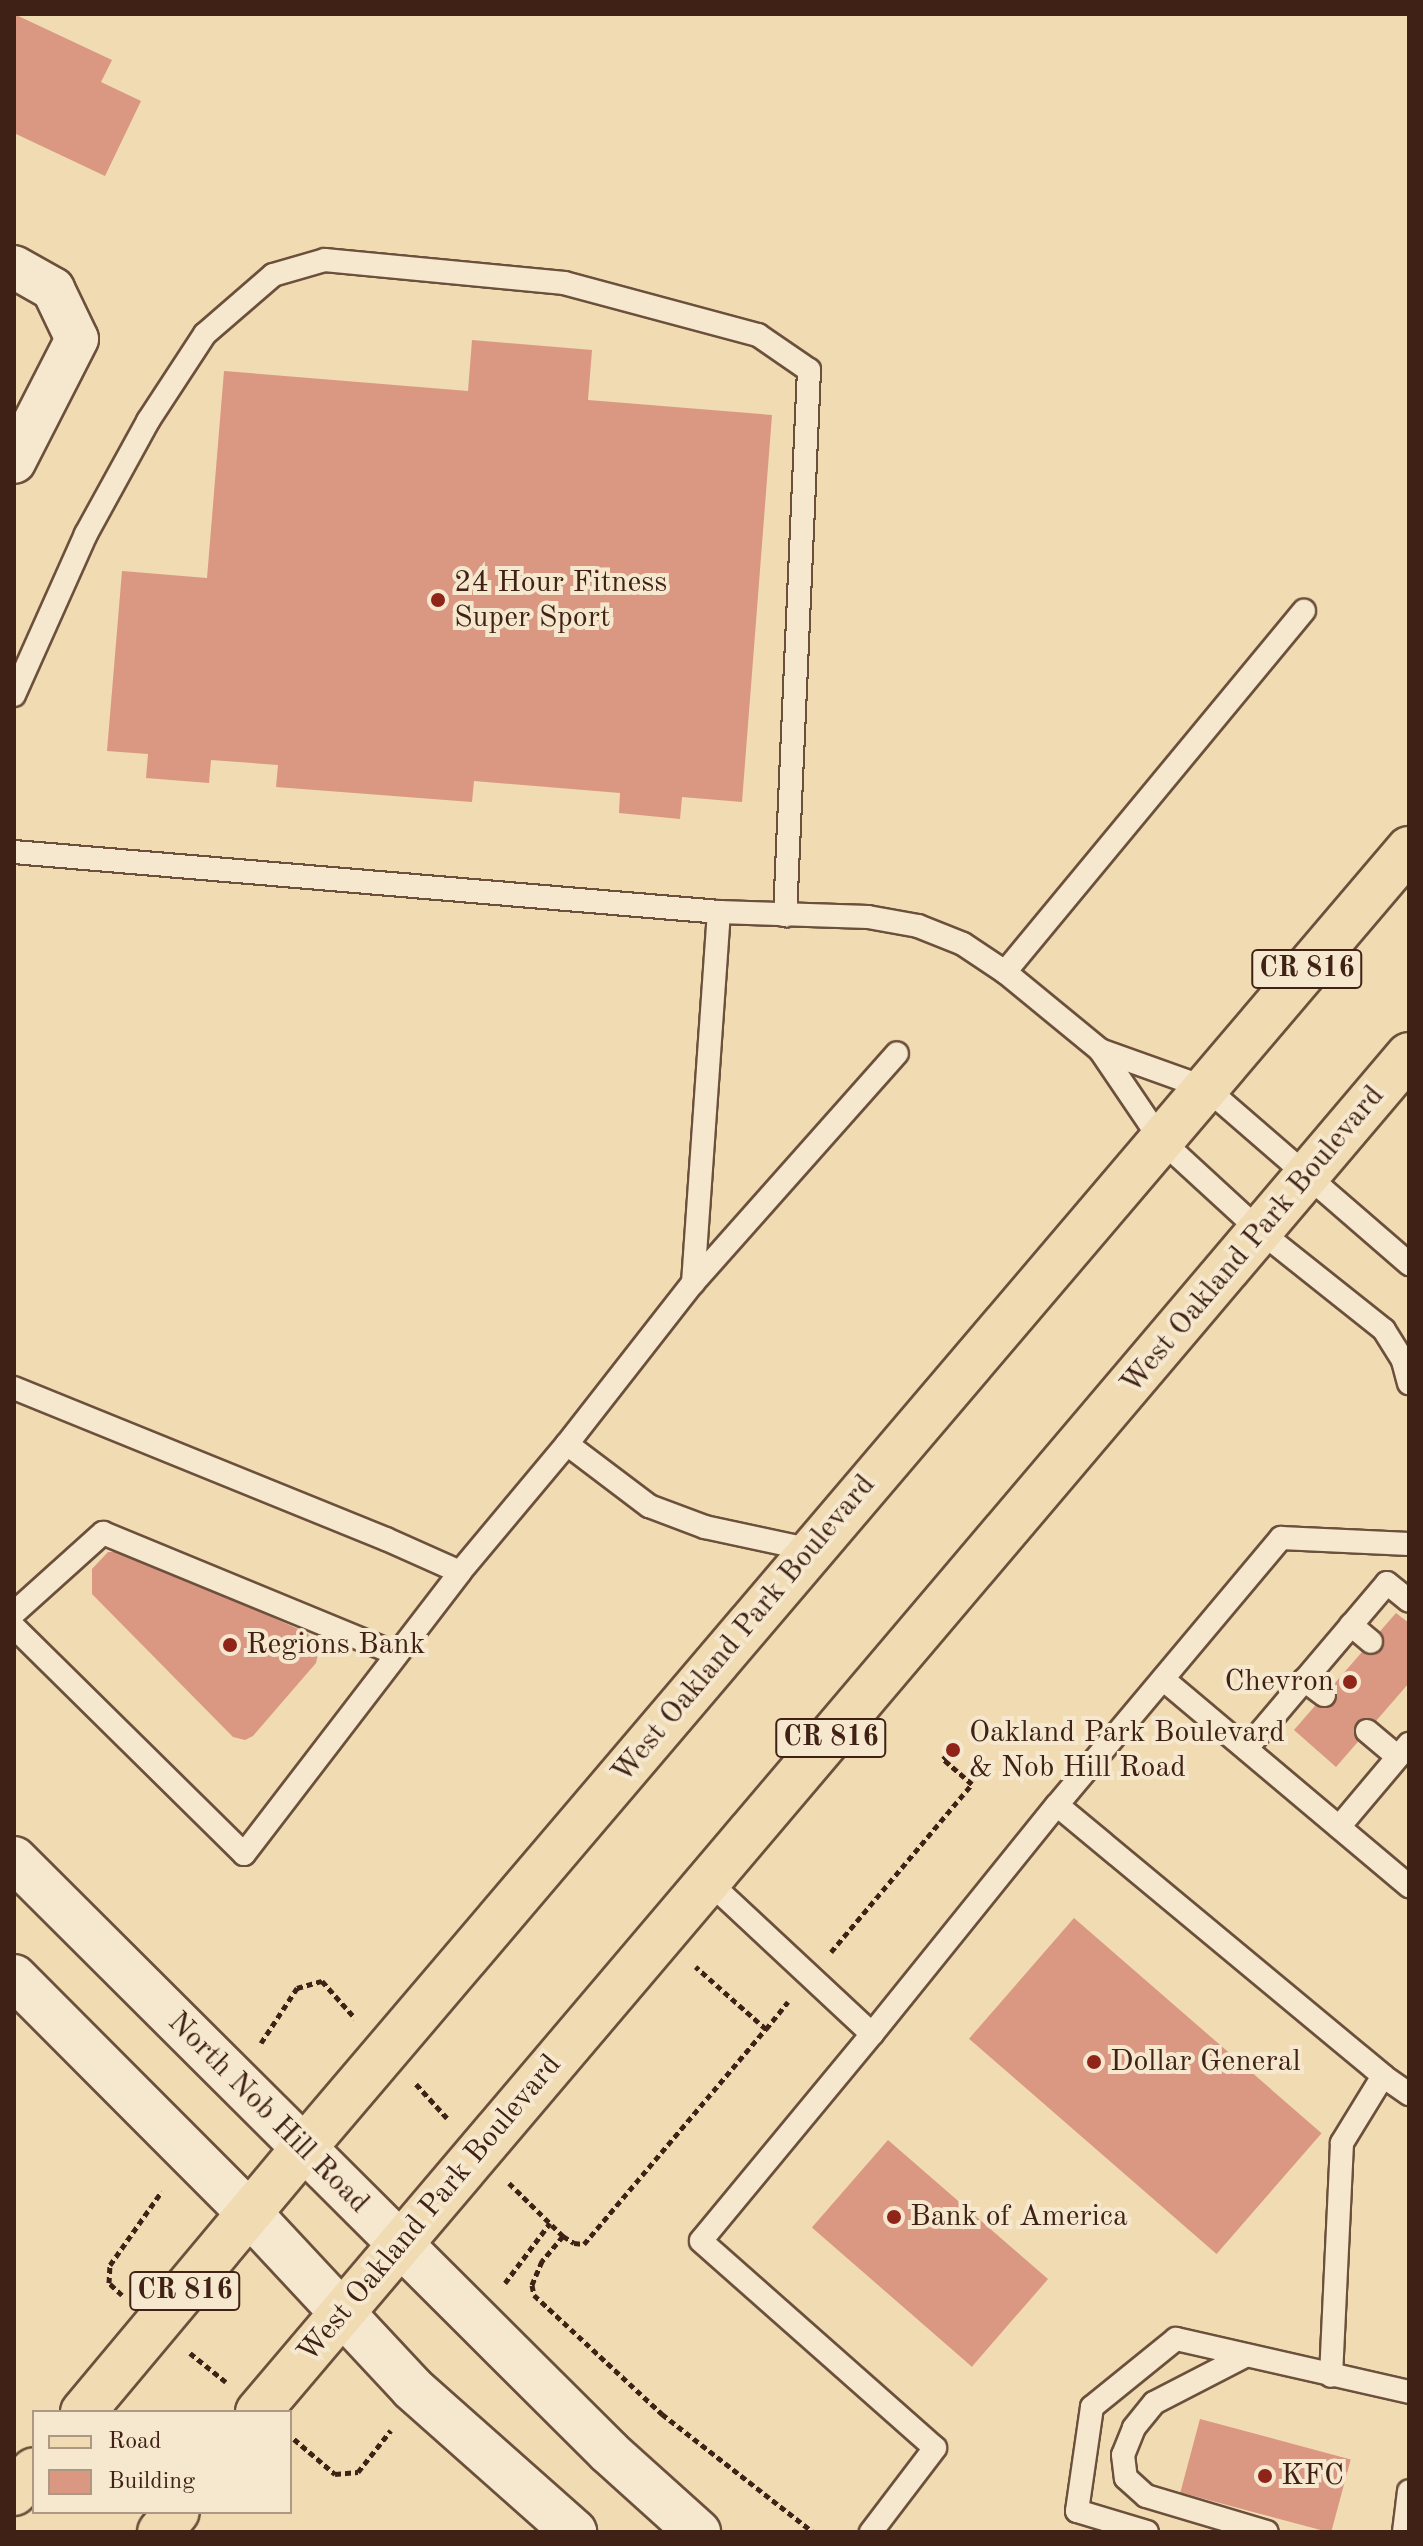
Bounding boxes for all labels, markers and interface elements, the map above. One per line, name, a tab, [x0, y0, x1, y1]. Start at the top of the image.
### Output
place label: 24 Hour Fitness Super Sport	[454, 565, 667, 636]
marker: 24 Hour Fitness Super Sport	[429, 591, 447, 609]
road number: CR 816	[1251, 945, 1363, 993]
street label: West Oakland Park Boulevard	[1114, 1079, 1392, 1401]
street label: West Oakland Park Boulevard	[605, 1468, 883, 1790]
place label: Regions Bank	[246, 1627, 425, 1663]
marker: Regions Bank	[221, 1636, 239, 1654]
place label: Chevron	[1225, 1664, 1334, 1700]
marker: Chevron	[1341, 1673, 1359, 1691]
road number: CR 816	[775, 1714, 887, 1762]
place label: Oakland Park Boulevard & Nob Hill Road	[969, 1715, 1285, 1786]
marker: Oakland Park Boulevard & Nob Hill Road	[944, 1741, 962, 1759]
street label: North Nob Hill Road	[160, 2005, 376, 2221]
place label: Dollar General	[1110, 2044, 1301, 2080]
street label: West Oakland Park Boulevard	[291, 2048, 569, 2370]
marker: Dollar General	[1085, 2053, 1103, 2071]
place label: Bank of America	[910, 2199, 1128, 2235]
marker: Bank of America	[885, 2208, 903, 2226]
road number: CR 816	[129, 2267, 241, 2315]
legend	[32, 2410, 292, 2514]
text: Road	[108, 2430, 161, 2454]
place label: KFC	[1281, 2458, 1344, 2494]
marker: KFC	[1256, 2467, 1274, 2485]
text: Building	[108, 2470, 195, 2494]

